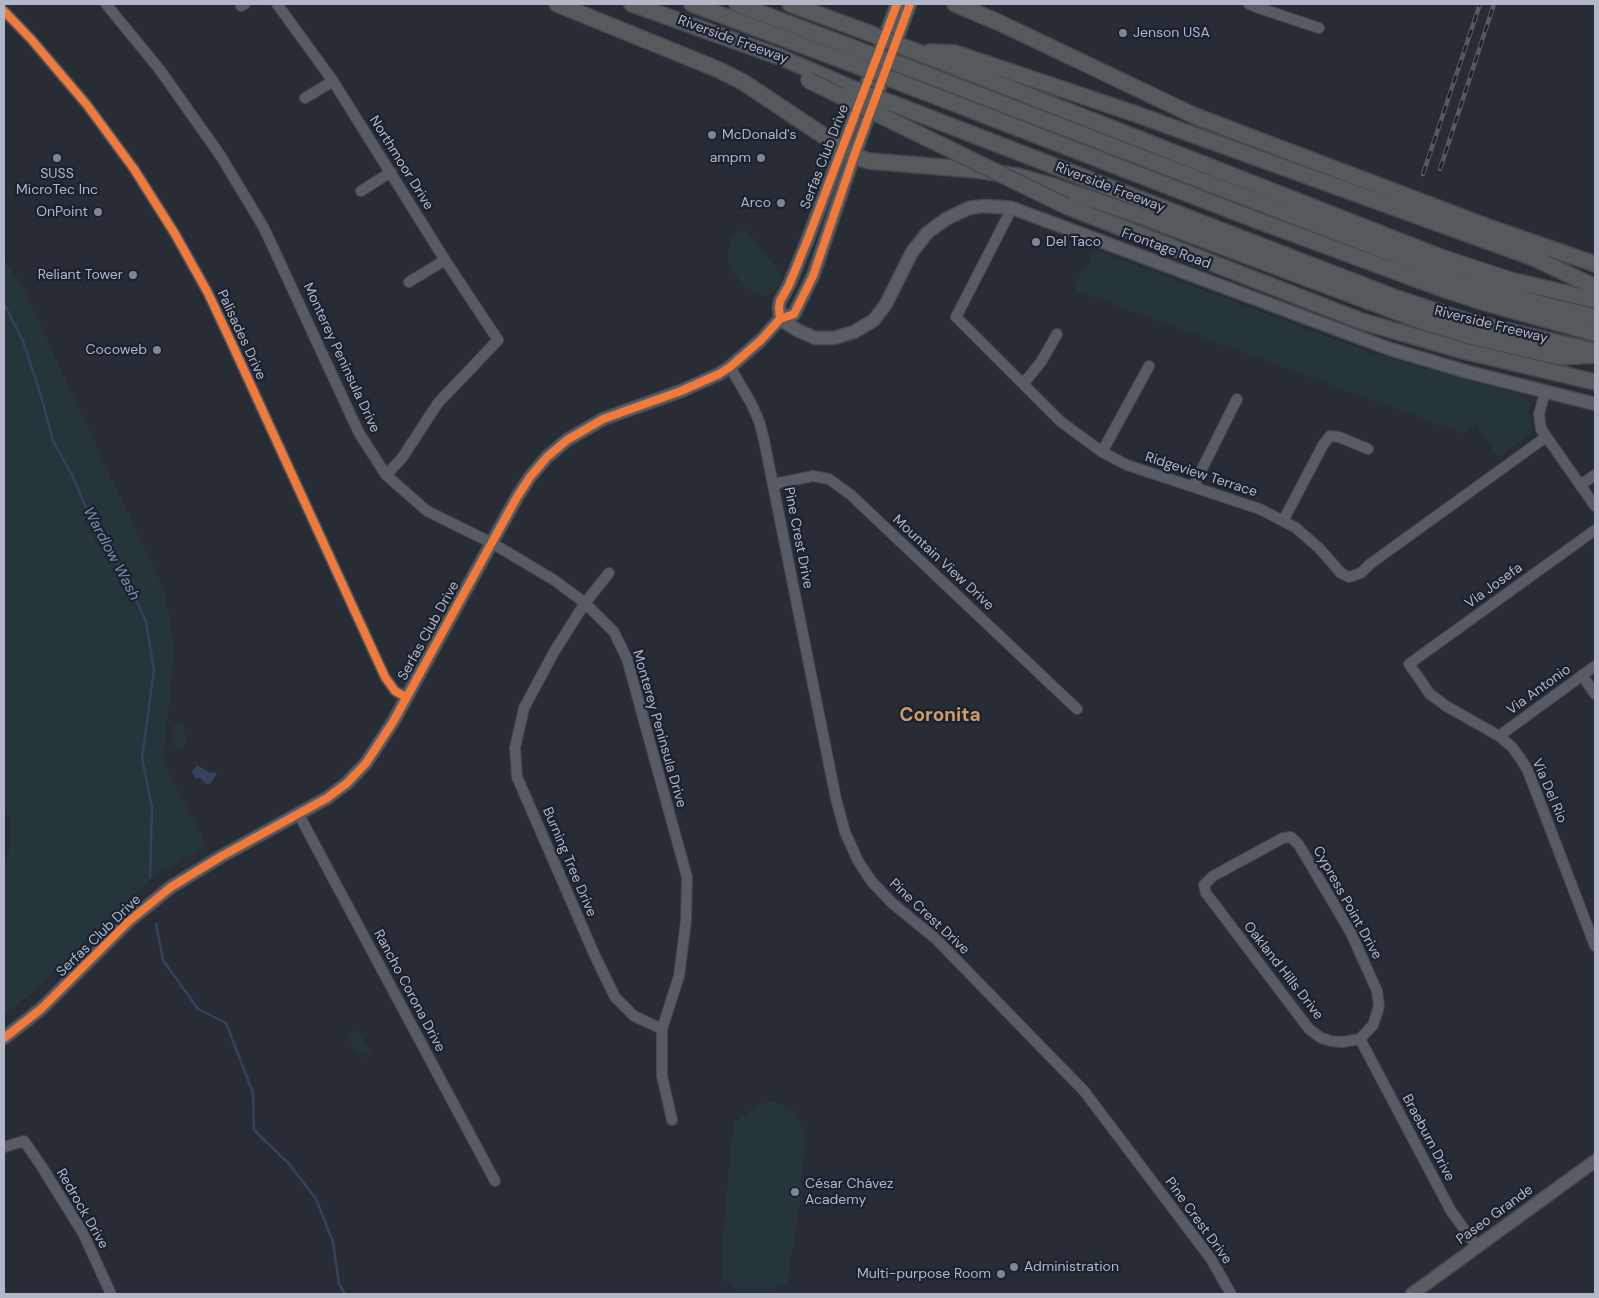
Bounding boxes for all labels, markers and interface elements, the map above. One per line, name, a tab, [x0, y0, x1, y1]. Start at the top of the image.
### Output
street label: Riverside Freeway	[675, 12, 791, 68]
place label: Jenson USA	[1133, 25, 1210, 41]
marker: Jenson USA	[1117, 27, 1129, 39]
street label: Serfas Club Drive	[797, 102, 853, 212]
street label: Northmoor Drive	[365, 113, 437, 213]
place label: McDonald's	[722, 127, 797, 143]
marker: McDonald's	[706, 129, 718, 141]
place label: ampm	[710, 150, 751, 166]
marker: SUSS MicroTec Inc	[51, 152, 63, 164]
marker: ampm	[755, 152, 767, 164]
street label: Riverside Freeway	[1053, 159, 1167, 217]
place label: SUSS MicroTec Inc	[16, 166, 98, 198]
place label: Arco	[740, 195, 771, 211]
marker: Arco	[775, 197, 787, 209]
place label: OnPoint	[36, 204, 88, 220]
marker: OnPoint	[92, 206, 104, 218]
street label: Frontage Road	[1119, 225, 1213, 273]
place label: Del Taco	[1046, 234, 1101, 250]
marker: Del Taco	[1030, 236, 1042, 248]
place label: Reliant Tower	[38, 267, 123, 283]
marker: Reliant Tower	[127, 269, 139, 281]
street label: Monterey Peninsula Drive	[299, 280, 383, 436]
street label: Palisades Drive	[213, 287, 269, 383]
street label: Riverside Freeway	[1433, 303, 1549, 347]
place label: Cocoweb	[85, 342, 147, 358]
marker: Cocoweb	[151, 344, 163, 356]
street label: Ridgeview Terrace	[1143, 449, 1259, 501]
street label: Pine Crest Drive	[780, 486, 816, 590]
water label: Wardlow Wash	[79, 504, 143, 604]
street label: Mountain View Drive	[889, 512, 997, 614]
street label: Via Josefa	[1462, 560, 1526, 612]
street label: Serfas Club Drive	[395, 578, 463, 684]
street label: Monterey Peninsula Drive	[628, 648, 690, 810]
street label: Via Antonio	[1504, 661, 1574, 719]
district label: Coronita	[899, 705, 981, 727]
street label: Via Del Rio	[1528, 756, 1570, 826]
street label: Burning Tree Drive	[538, 805, 600, 919]
street label: Cypress Point Drive	[1309, 843, 1385, 963]
street label: Pine Crest Drive	[886, 876, 972, 958]
street label: Serfas Club Drive	[53, 891, 145, 981]
street label: Oakland Hills Drive	[1239, 919, 1327, 1023]
street label: Rancho Corona Drive	[370, 927, 448, 1055]
street label: Braeburn Drive	[1398, 1092, 1458, 1184]
street label: Redrock Drive	[52, 1166, 112, 1252]
street label: Pine Crest Drive	[1161, 1174, 1235, 1268]
place label: César Chávez Academy	[805, 1176, 893, 1208]
street label: Paseo Grande	[1453, 1182, 1537, 1248]
marker: César Chávez Academy	[789, 1186, 801, 1198]
place label: Administration	[1024, 1259, 1119, 1275]
marker: Administration	[1008, 1261, 1020, 1273]
place label: Multi-purpose Room	[857, 1266, 991, 1282]
marker: Multi-purpose Room	[995, 1268, 1007, 1280]

